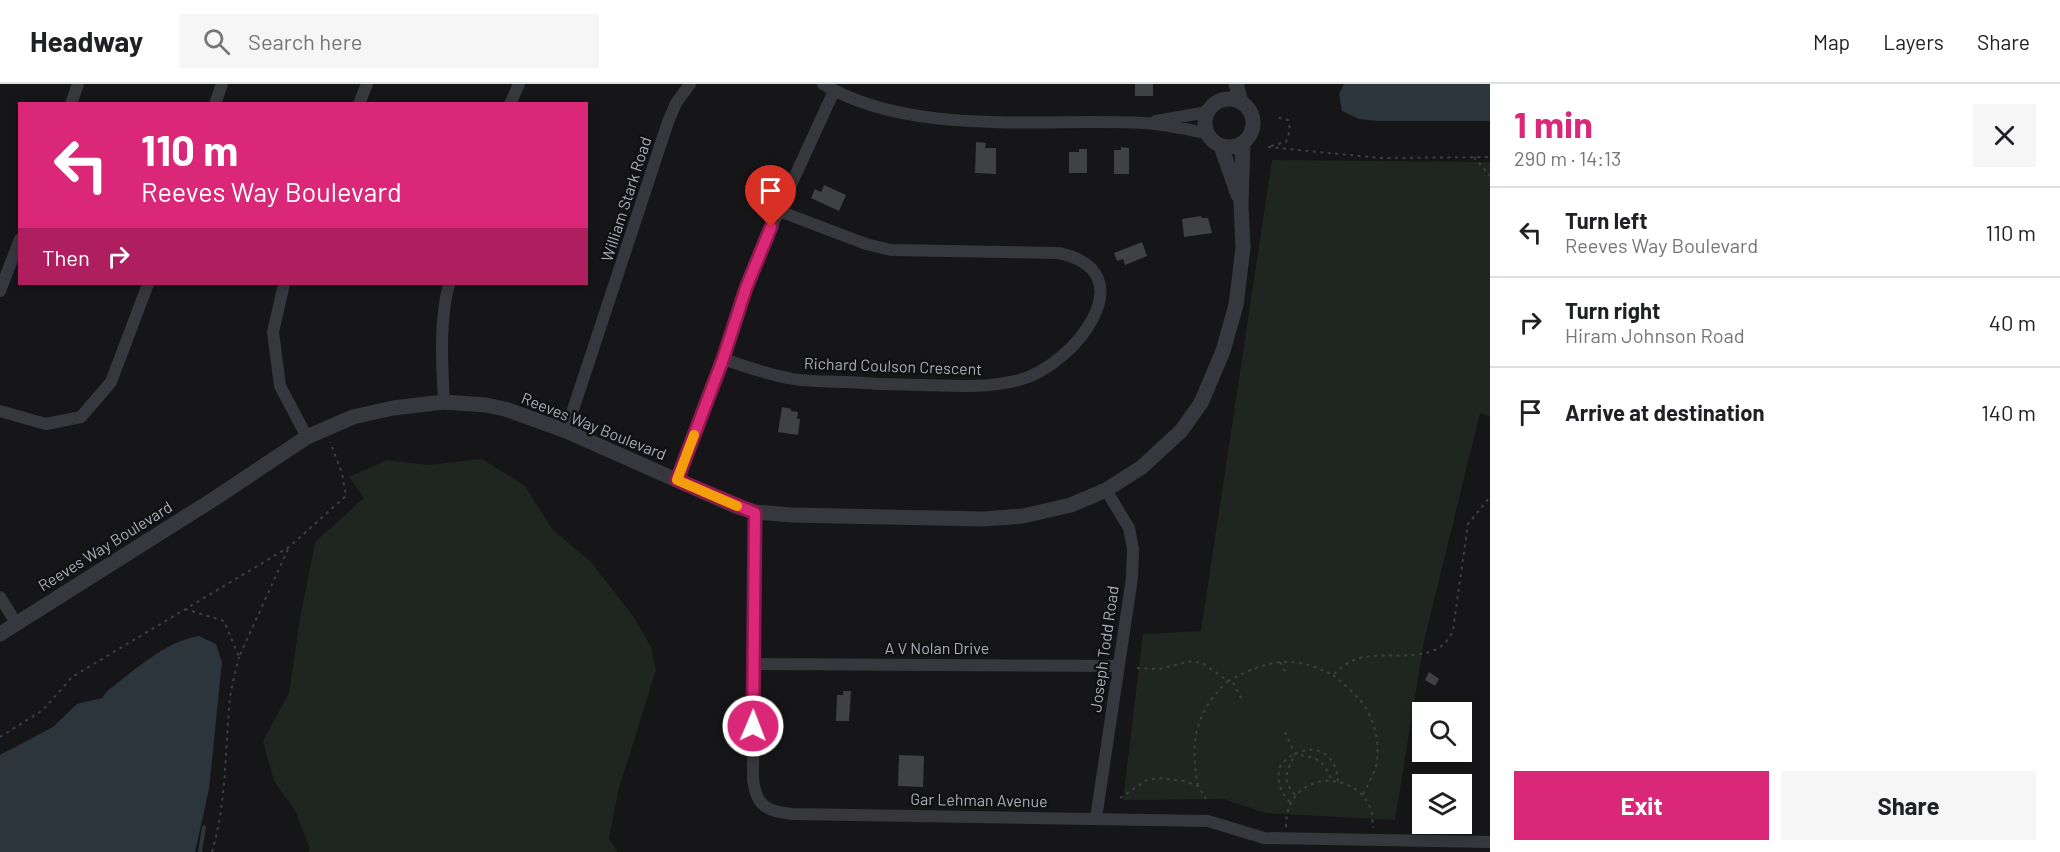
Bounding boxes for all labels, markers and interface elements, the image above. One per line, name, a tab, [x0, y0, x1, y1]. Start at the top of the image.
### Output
search box	[179, 14, 599, 68]
text: Headway	[30, 24, 143, 58]
icon: search	[200, 25, 233, 58]
text: Search here	[248, 28, 362, 54]
text: Map	[1813, 29, 1850, 54]
text: Layers	[1883, 29, 1944, 54]
text: Share	[1977, 29, 2030, 54]
text: 1 min	[1514, 102, 1593, 145]
button: close	[1973, 104, 2036, 167]
text: 110 m	[141, 124, 238, 174]
icon: left	[42, 126, 120, 204]
street label: William Stark Road	[596, 134, 655, 264]
text: 290 m · 14:13	[1514, 146, 1621, 170]
pin	[745, 165, 796, 227]
icon: arrive	[754, 174, 787, 207]
text: Reeves Way Boulevard	[141, 175, 402, 207]
text: Turn left	[1565, 207, 1648, 233]
icon: left	[1514, 216, 1547, 249]
text: 110 m	[1986, 219, 2036, 245]
text: Reeves Way Boulevard	[1565, 233, 1758, 257]
icon: right	[102, 240, 135, 273]
text: Then	[42, 244, 90, 270]
text: Turn right	[1565, 297, 1660, 323]
icon: right	[1514, 306, 1547, 339]
text: 40 m	[1989, 309, 2036, 335]
text: Hiram Johnson Road	[1565, 323, 1745, 347]
street label: Richard Coulson Crescent	[804, 353, 982, 378]
street label: Reeves Way Boulevard	[519, 388, 669, 463]
icon: arrive	[1514, 396, 1547, 429]
text: Arrive at destination	[1565, 399, 1764, 425]
text: 140 m	[1981, 399, 2036, 425]
street label: Reeves Way Boulevard	[34, 497, 175, 595]
street label: Joseph Todd Road	[1085, 584, 1122, 713]
street label: A V Nolan Drive	[885, 638, 989, 657]
position arrow	[721, 694, 785, 758]
map controls	[1412, 702, 1472, 834]
button: search	[1412, 702, 1472, 762]
button: Exit	[1514, 771, 1769, 840]
button: Share	[1781, 771, 2036, 840]
button: layers	[1412, 774, 1472, 834]
street label: Gar Lehman Avenue	[910, 789, 1048, 810]

